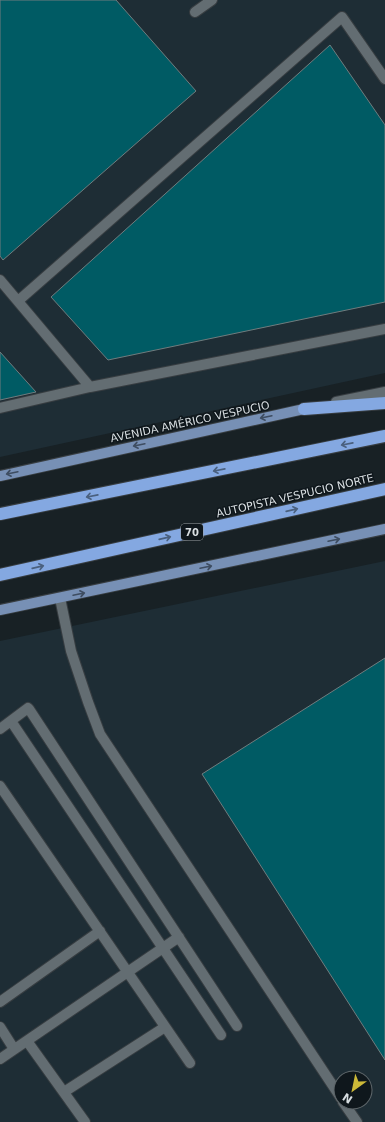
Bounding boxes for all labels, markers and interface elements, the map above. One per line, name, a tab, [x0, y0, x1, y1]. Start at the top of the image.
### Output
street label: AVENIDA AMÉRICO VESPUCIO	[109, 399, 271, 445]
one-way arrow	[260, 414, 273, 422]
one-way arrow	[341, 440, 354, 448]
one-way arrow	[133, 442, 146, 450]
one-way arrow	[213, 466, 226, 474]
one-way arrow	[6, 470, 19, 478]
street label: AUTOPISTA VESPUCIO NORTE	[215, 472, 375, 520]
one-way arrow	[86, 492, 99, 500]
one-way arrow	[285, 505, 298, 513]
road number: 70	[181, 524, 203, 540]
one-way arrow	[158, 534, 171, 542]
one-way arrow	[327, 536, 340, 544]
one-way arrow	[31, 562, 44, 570]
one-way arrow	[200, 562, 213, 570]
one-way arrow	[72, 589, 85, 597]
north arrow	[333, 1070, 373, 1110]
text: N	[340, 1090, 355, 1106]

